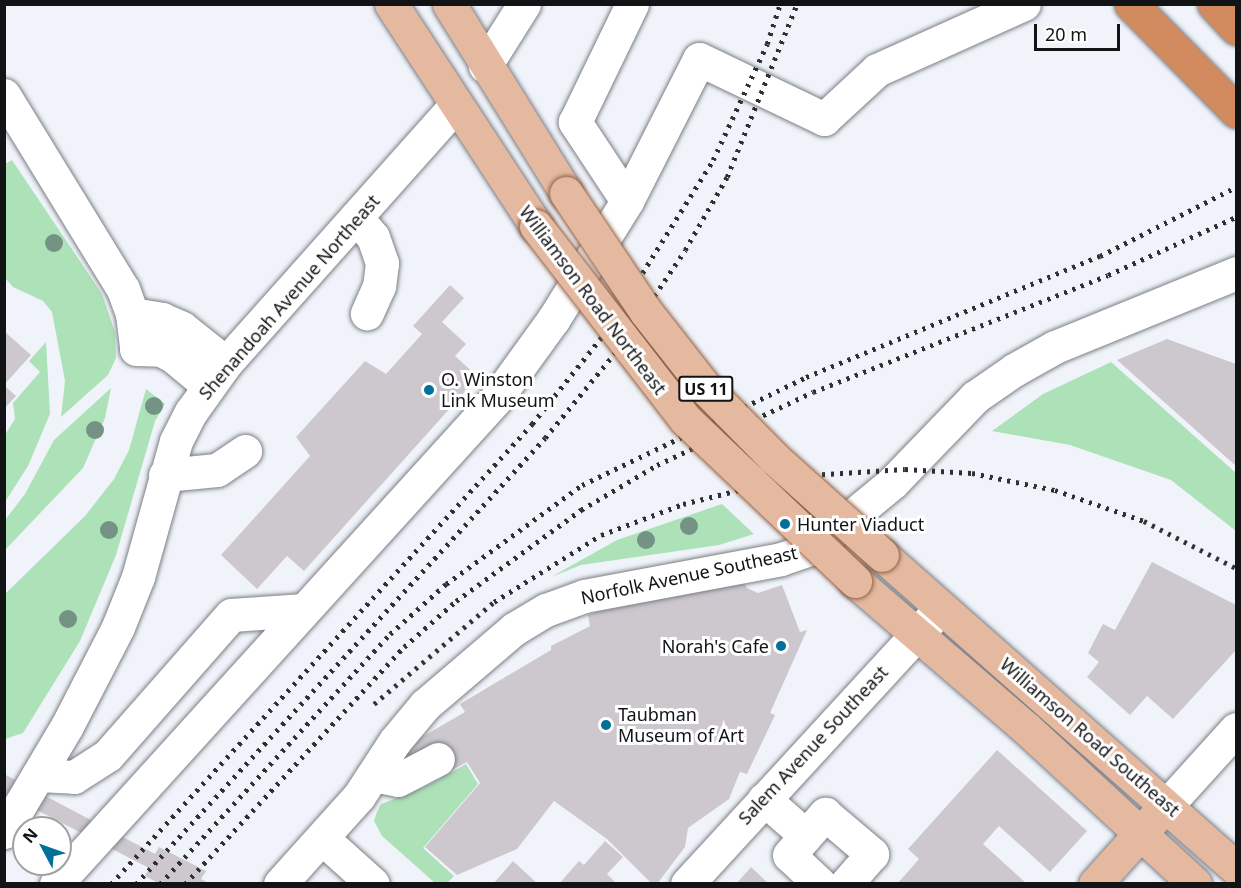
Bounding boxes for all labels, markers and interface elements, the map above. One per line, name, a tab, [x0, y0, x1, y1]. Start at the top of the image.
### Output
scale bar	[1037, 12, 1122, 50]
text: 20 m	[1045, 22, 1087, 46]
street label: Shenandoah Avenue Northeast	[194, 190, 384, 404]
street label: Williamson Road Northeast	[515, 201, 671, 399]
place label: O. Winston Link Museum	[441, 369, 555, 412]
road number: US 11	[678, 376, 734, 402]
marker: O. Winston Link Museum	[422, 383, 436, 397]
place label: Hunter Viaduct	[797, 513, 924, 535]
marker: Hunter Viaduct	[778, 517, 792, 531]
street label: Norfolk Avenue Southeast	[579, 541, 799, 609]
place label: Norah's Cafe	[662, 635, 769, 657]
marker: Norah's Cafe	[774, 639, 788, 653]
street label: Williamson Road Southeast	[996, 653, 1184, 821]
street label: Salem Avenue Southeast	[734, 661, 892, 829]
place label: Taubman Museum of Art	[618, 704, 744, 746]
marker: Taubman Museum of Art	[599, 718, 613, 732]
north arrow	[12, 816, 72, 876]
text: N	[17, 823, 42, 848]

